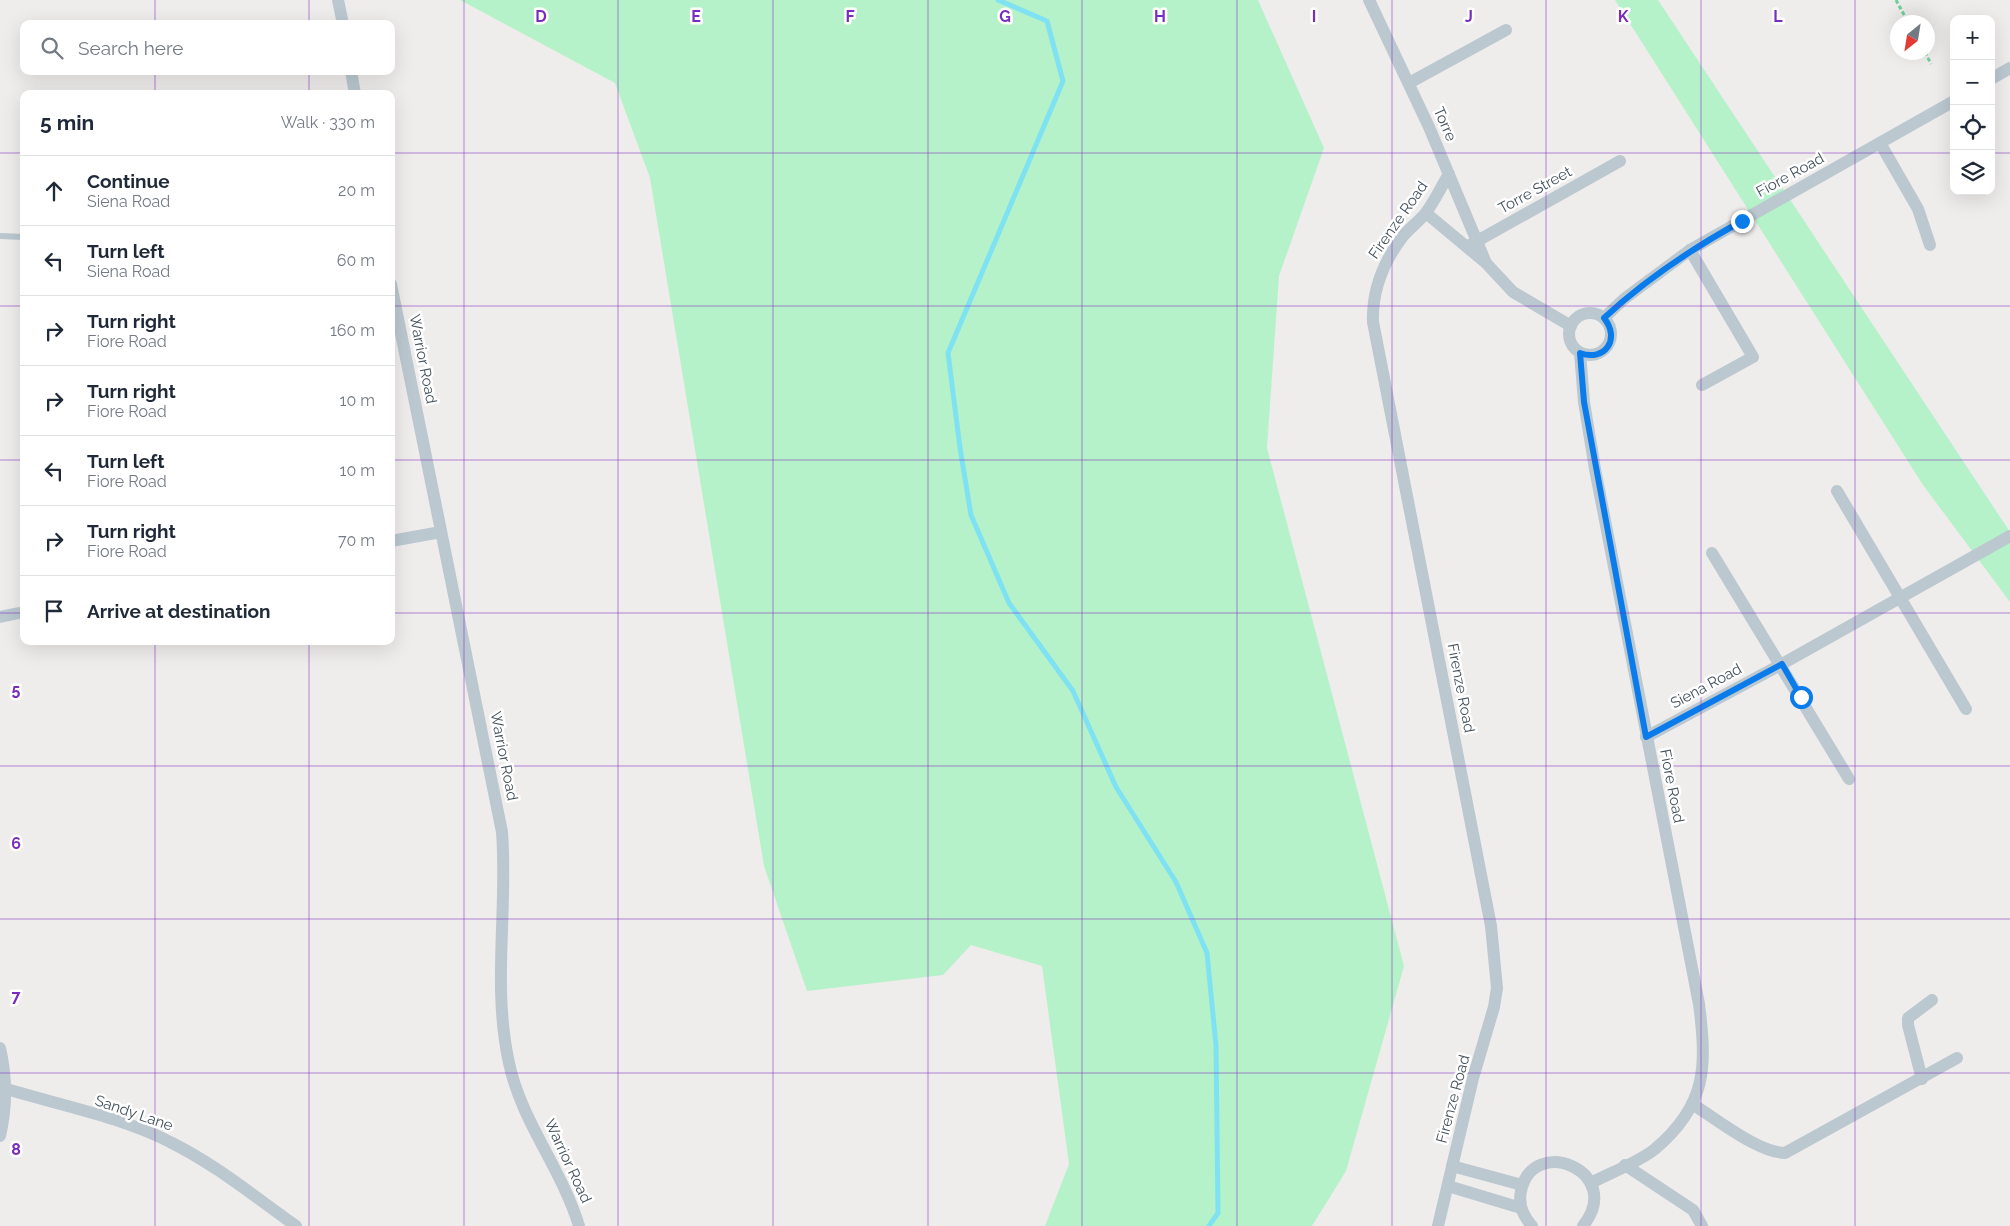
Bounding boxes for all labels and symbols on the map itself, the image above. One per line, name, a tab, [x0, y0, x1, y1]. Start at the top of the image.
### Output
text: D	[535, 7, 547, 26]
text: E	[691, 7, 701, 26]
text: F	[845, 7, 855, 26]
text: G	[999, 7, 1011, 26]
text: H	[1154, 7, 1166, 26]
text: I	[1312, 7, 1316, 26]
text: J	[1465, 7, 1473, 26]
text: K	[1618, 7, 1629, 26]
text: L	[1773, 7, 1783, 26]
north arrow	[1890, 15, 1935, 60]
street label: Torre	[1430, 104, 1461, 144]
street label: Fiore Road	[1753, 149, 1827, 201]
street label: Torre Street	[1495, 163, 1575, 217]
street label: Firenze Road	[1365, 178, 1431, 262]
route end	[1731, 210, 1754, 233]
street label: Warrior Road	[406, 313, 440, 405]
street label: Firenze Road	[1444, 642, 1478, 734]
street label: Siena Road	[1667, 660, 1745, 712]
text: 5	[12, 680, 21, 699]
route start	[1790, 686, 1813, 709]
street label: Warrior Road	[487, 710, 521, 802]
street label: Fiore Road	[1656, 748, 1688, 824]
text: 6	[11, 834, 21, 853]
text: 7	[12, 987, 21, 1006]
street label: Firenze Road	[1433, 1053, 1473, 1145]
street label: Sandy Lane	[93, 1091, 176, 1135]
street label: Warrior Road	[541, 1116, 595, 1206]
text: 8	[11, 1140, 21, 1159]

